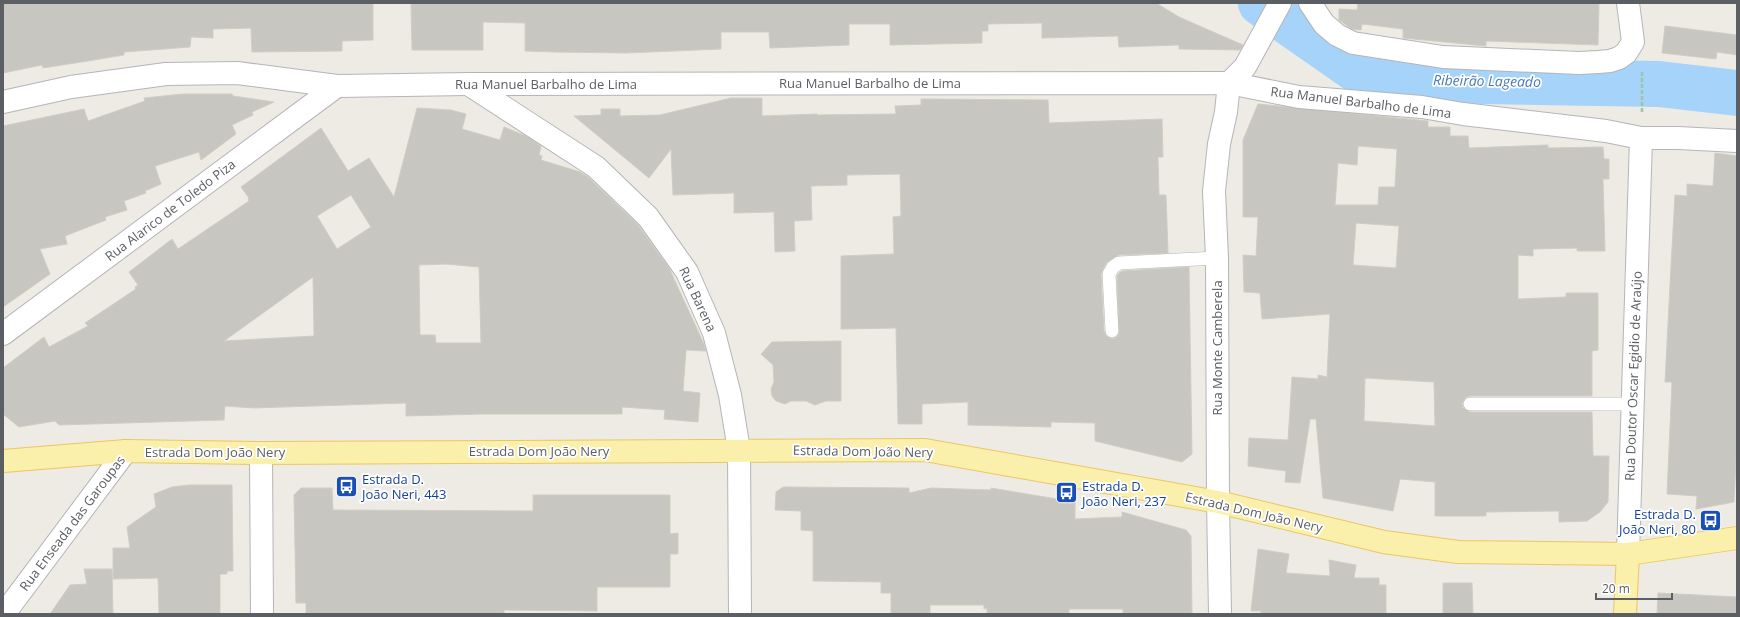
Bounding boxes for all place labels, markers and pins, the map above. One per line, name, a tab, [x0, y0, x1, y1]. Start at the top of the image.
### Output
place label: Estrada D. João Neri, 443	[360, 470, 446, 503]
bus stop icon: Estrada D. João Neri, 443	[333, 473, 359, 499]
place label: Estrada D. João Neri, 237	[1080, 477, 1166, 510]
bus stop icon: Estrada D. João Neri, 237	[1054, 480, 1080, 506]
place label: Estrada D. João Neri, 80	[1617, 505, 1696, 538]
bus stop icon: Estrada D. João Neri, 80	[1698, 508, 1724, 534]

